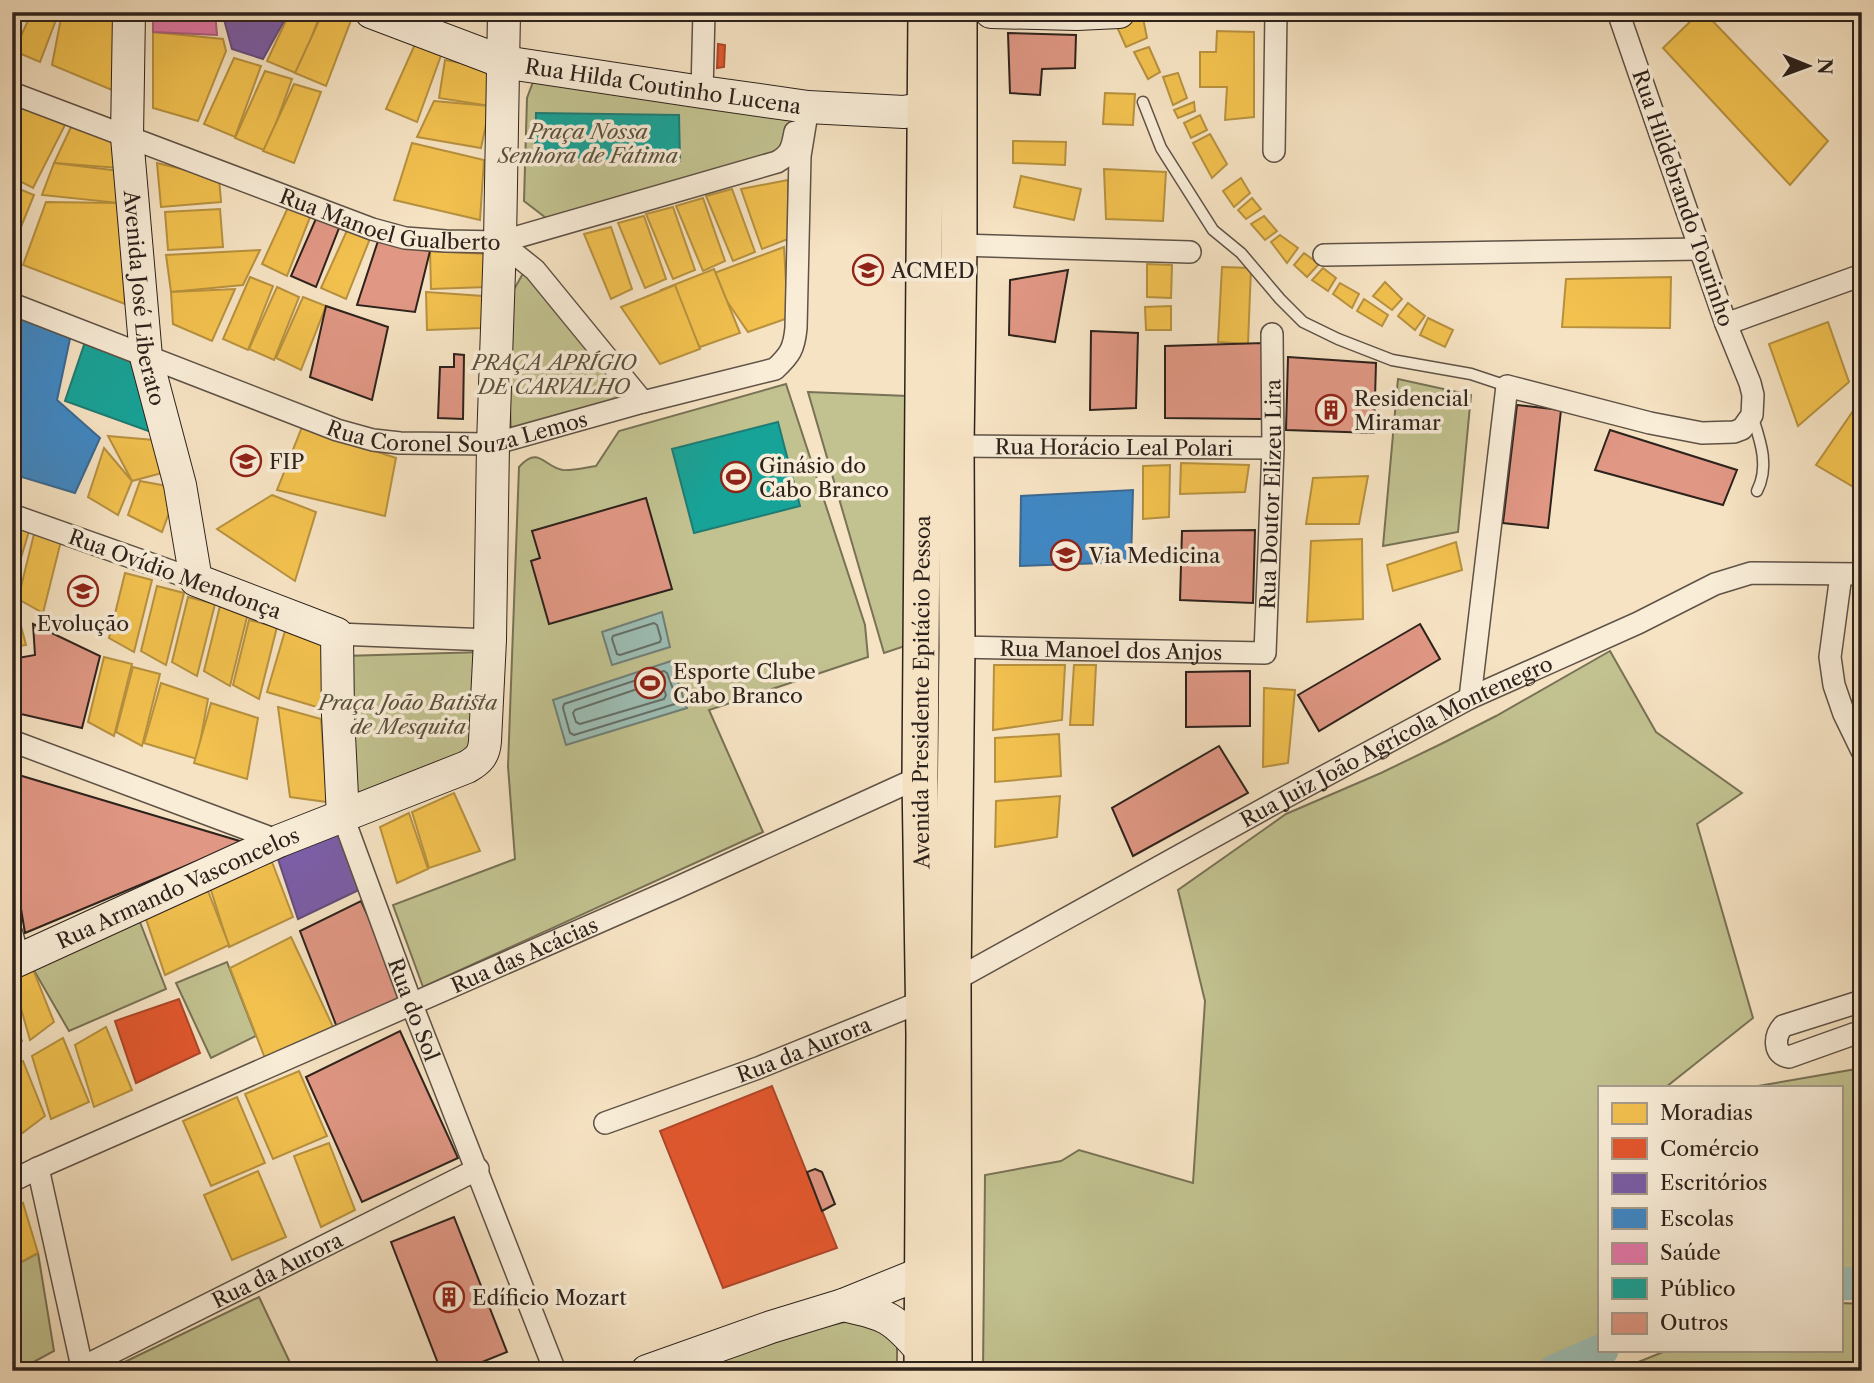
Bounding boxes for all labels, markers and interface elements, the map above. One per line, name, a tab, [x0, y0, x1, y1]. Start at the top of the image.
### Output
north arrow	[1772, 32, 1842, 102]
street label: Rua Hilda Coutinho Lucena	[523, 53, 804, 119]
text: N	[1813, 58, 1836, 75]
street label: Rua Hildebrando Tourinho	[1627, 66, 1739, 330]
park label: Praça Nossa Senhora de Fátima	[496, 119, 678, 168]
street label: Rua Manoel Gualberto	[276, 183, 501, 255]
street label: Avenida José Liberato	[119, 188, 171, 408]
school or university icon: ACMED	[851, 253, 885, 287]
place label: ACMED	[890, 258, 975, 283]
park label: PRAÇA APRÍGIO DE CARVALHO	[470, 350, 637, 399]
street label: Rua Doutor Elizeu Lira	[1254, 378, 1286, 610]
place label: Residencial Miramar	[1354, 386, 1469, 435]
building icon: Residencial Miramar	[1314, 393, 1348, 427]
street label: Rua Coronel Souza Lemos	[323, 406, 590, 457]
street label: Rua Horácio Leal Polari	[995, 434, 1233, 460]
school or university icon: FIP	[229, 444, 263, 478]
place label: FIP	[269, 449, 305, 474]
place label: Ginásio do Cabo Branco	[759, 453, 889, 502]
sports icon: Ginásio do Cabo Branco	[719, 460, 753, 494]
street label: Avenida Presidente Epitácio Pessoa	[907, 514, 935, 870]
street label: Rua Ovídio Mendonça	[65, 524, 286, 624]
school or university icon: Via Medicina	[1049, 538, 1083, 572]
place label: Via Medicina	[1088, 543, 1221, 568]
school or university icon: Evolução	[66, 574, 100, 608]
place label: Evolução	[37, 611, 129, 636]
street label: Rua Manoel dos Anjos	[999, 635, 1223, 665]
street label: Rua Juiz João Agrícola Montenegro	[1236, 650, 1556, 832]
place label: Esporte Clube Cabo Branco	[673, 659, 816, 708]
sports icon: Esporte Clube Cabo Branco	[633, 666, 667, 700]
park label: Praça João Batista de Mesquita	[317, 690, 498, 739]
street label: Rua Armando Vasconcelos	[52, 822, 303, 954]
street label: Rua das Acácias	[447, 912, 601, 998]
street label: Rua do Sol	[383, 955, 445, 1064]
street label: Rua da Aurora	[733, 1011, 875, 1087]
legend	[1598, 1086, 1842, 1352]
text: Moradias	[1660, 1100, 1753, 1125]
text: Comércio	[1660, 1136, 1759, 1161]
text: Escritórios	[1660, 1170, 1767, 1195]
text: Escolas	[1660, 1206, 1734, 1231]
street label: Rua da Aurora	[208, 1226, 347, 1313]
text: Saúde	[1660, 1240, 1721, 1265]
text: Público	[1660, 1276, 1736, 1301]
building icon: Edíficio Mozart	[432, 1280, 466, 1314]
place label: Edíficio Mozart	[472, 1285, 627, 1310]
text: Outros	[1660, 1310, 1728, 1335]

